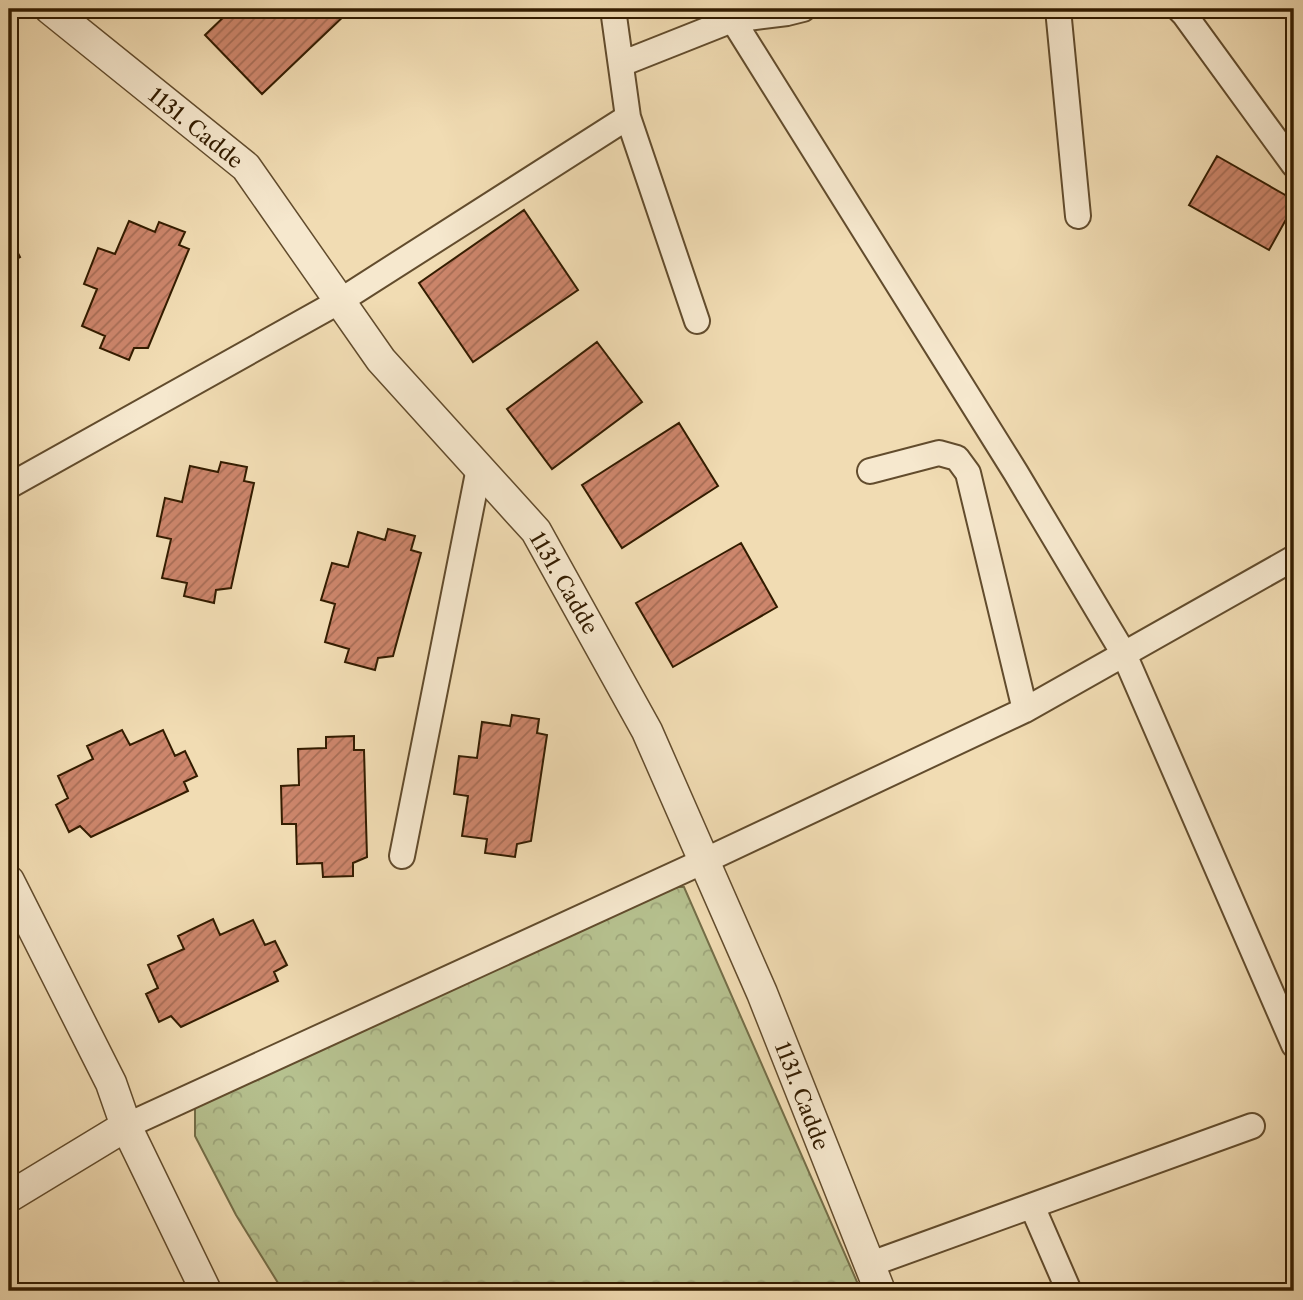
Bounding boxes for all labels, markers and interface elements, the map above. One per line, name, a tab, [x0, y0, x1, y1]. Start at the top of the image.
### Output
street label: 1131. Cadde	[144, 82, 248, 174]
street label: 1131. Cadde	[525, 527, 603, 639]
street label: 1131. Cadde	[770, 1038, 834, 1154]

